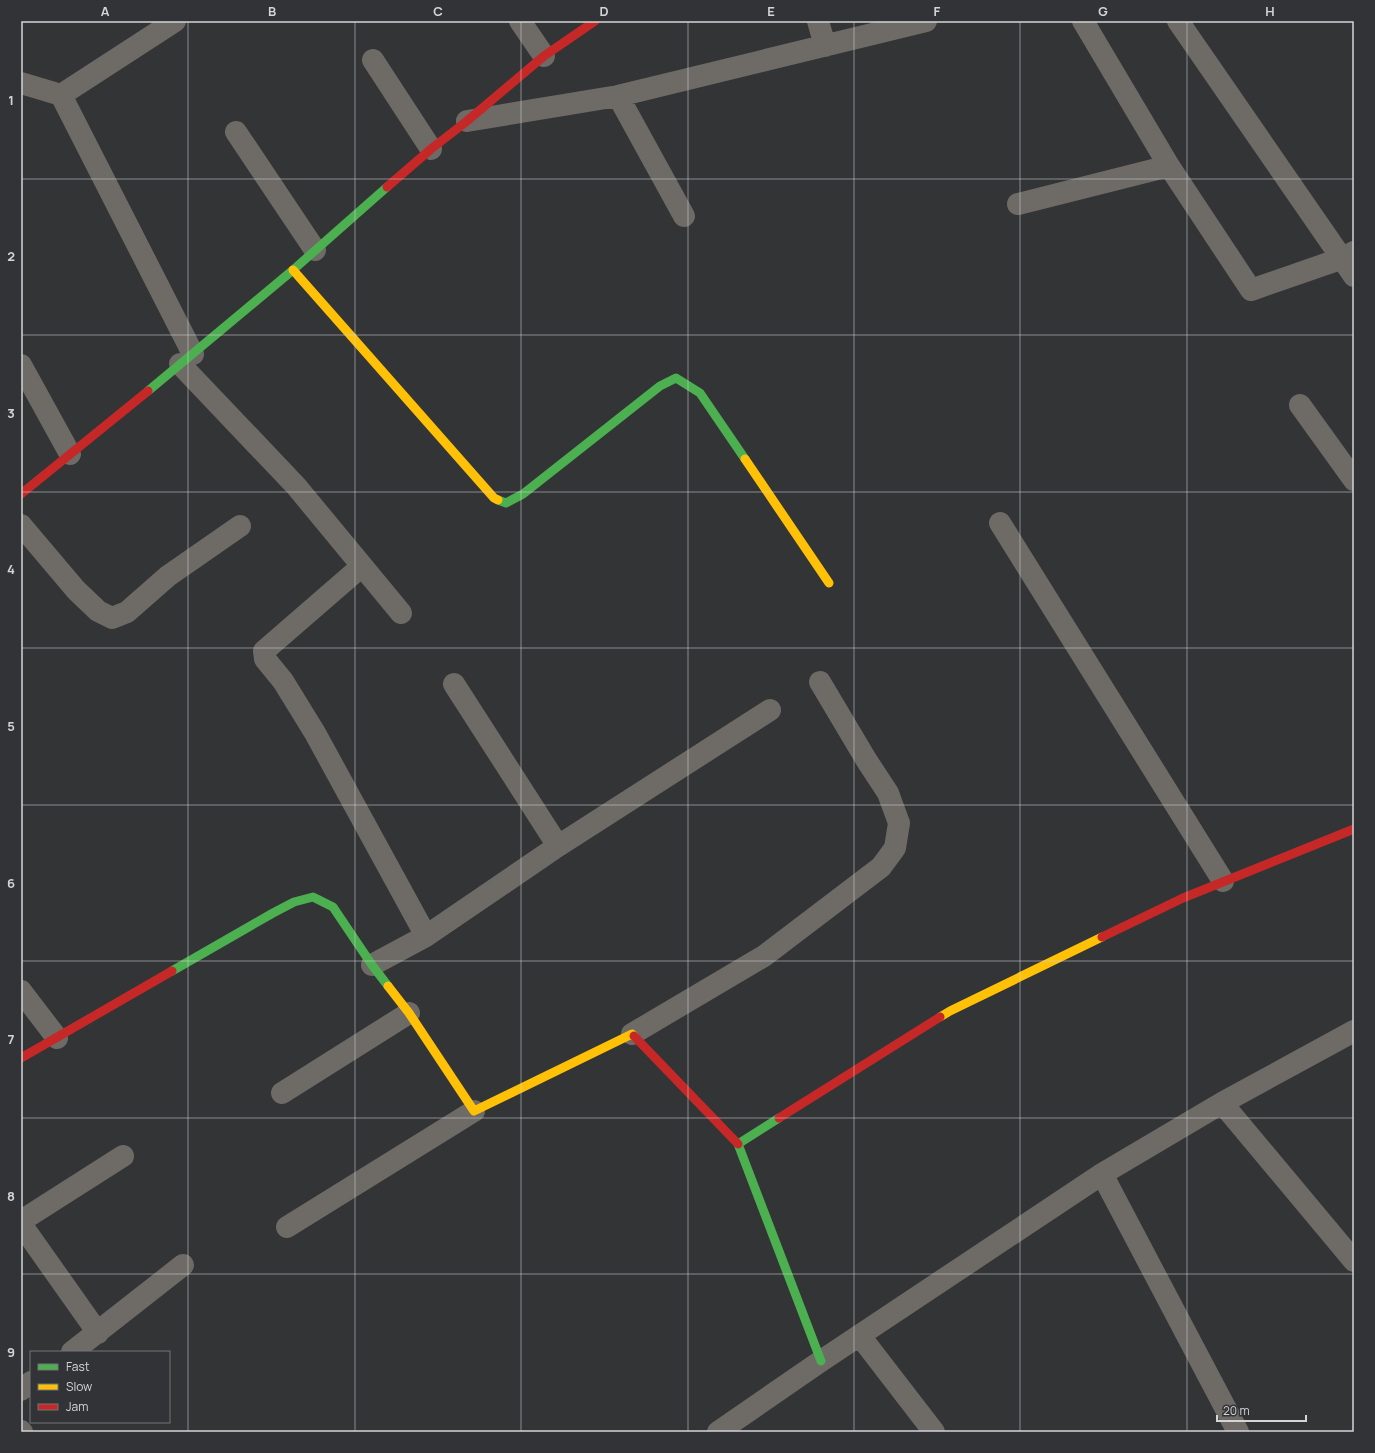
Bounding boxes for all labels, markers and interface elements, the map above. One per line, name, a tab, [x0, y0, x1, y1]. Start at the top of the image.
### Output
text: A	[101, 2, 110, 20]
text: B	[268, 2, 276, 20]
text: C	[433, 2, 443, 20]
text: D	[599, 2, 609, 20]
text: E	[767, 2, 775, 20]
text: F	[934, 2, 941, 20]
text: G	[1098, 2, 1108, 20]
text: H	[1265, 2, 1275, 20]
text: 1	[8, 91, 14, 109]
text: 2	[7, 247, 15, 265]
text: 3	[7, 404, 15, 422]
text: 4	[7, 560, 15, 578]
text: 5	[7, 717, 15, 735]
text: 6	[7, 874, 15, 892]
text: 7	[8, 1030, 15, 1048]
text: 8	[7, 1187, 15, 1205]
text: 9	[7, 1343, 15, 1361]
legend	[30, 1351, 170, 1423]
text: Fast	[66, 1358, 90, 1375]
text: Slow	[66, 1378, 92, 1395]
scale bar	[1217, 1397, 1306, 1423]
text: Jam	[66, 1398, 88, 1415]
text: 20 m	[1223, 1402, 1250, 1419]

